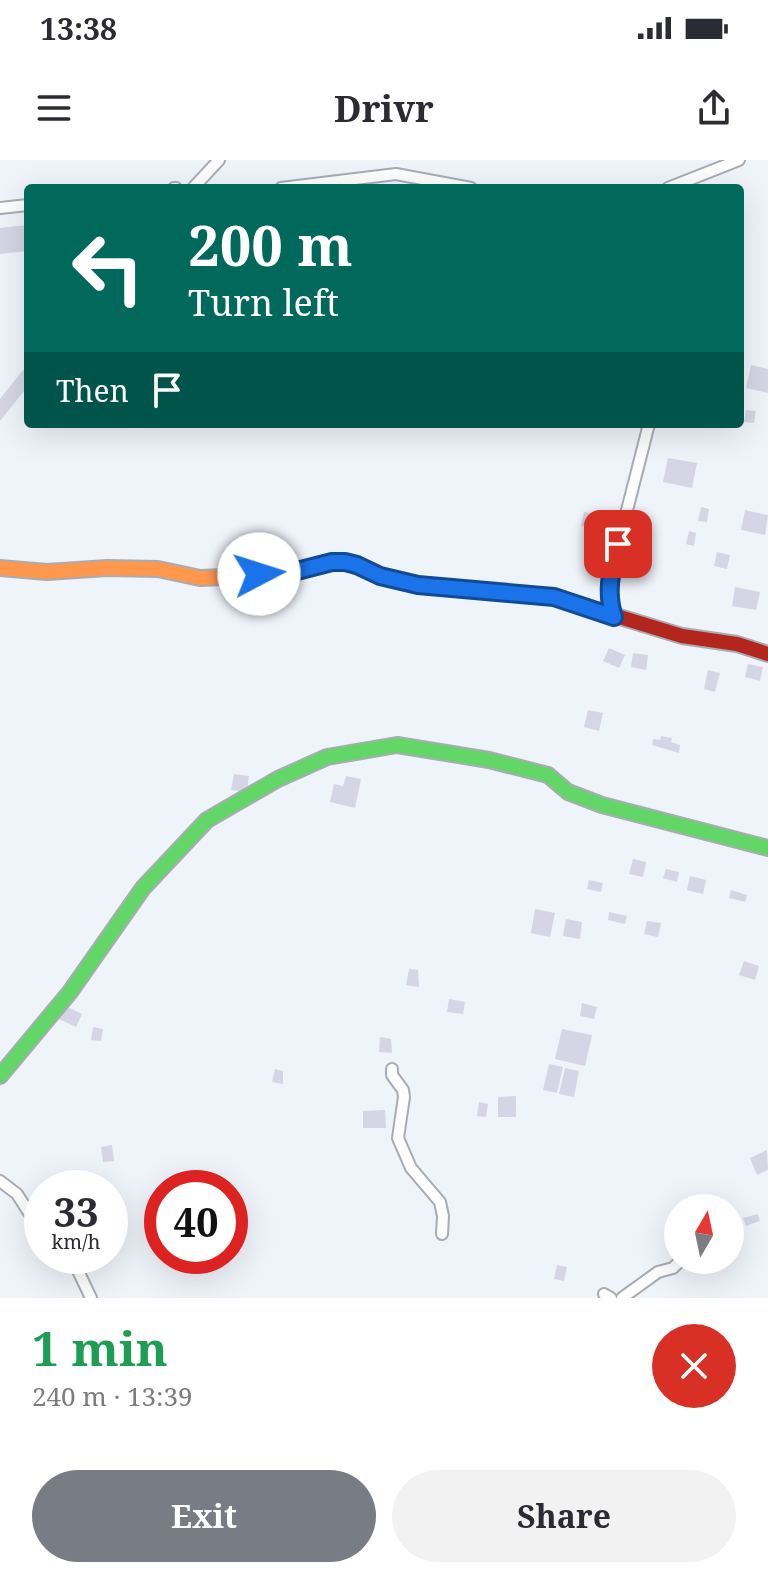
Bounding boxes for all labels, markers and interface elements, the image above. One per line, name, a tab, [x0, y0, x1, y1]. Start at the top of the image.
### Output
text: 13:38	[40, 8, 117, 49]
text: Drivr	[334, 84, 434, 133]
icon: menu	[32, 86, 76, 130]
icon: share	[692, 86, 736, 130]
text: 200 m	[188, 206, 353, 282]
icon: left	[56, 216, 160, 320]
text: Turn left	[188, 278, 339, 327]
icon: arrive	[145, 368, 189, 412]
text: Then	[56, 370, 129, 411]
pin	[584, 510, 652, 578]
icon: arrive	[596, 522, 640, 566]
position arrow	[217, 532, 301, 616]
speed limit sign: 40	[144, 1170, 248, 1274]
text: 33	[53, 1184, 99, 1239]
north arrow	[664, 1194, 744, 1274]
map controls	[664, 1194, 744, 1274]
text: km/h	[51, 1228, 101, 1255]
text: 1 min	[32, 1315, 168, 1380]
button: close	[652, 1324, 736, 1408]
text: 240 m · 13:39	[32, 1378, 193, 1414]
button: Exit	[32, 1470, 376, 1562]
button: Share	[392, 1470, 736, 1562]

